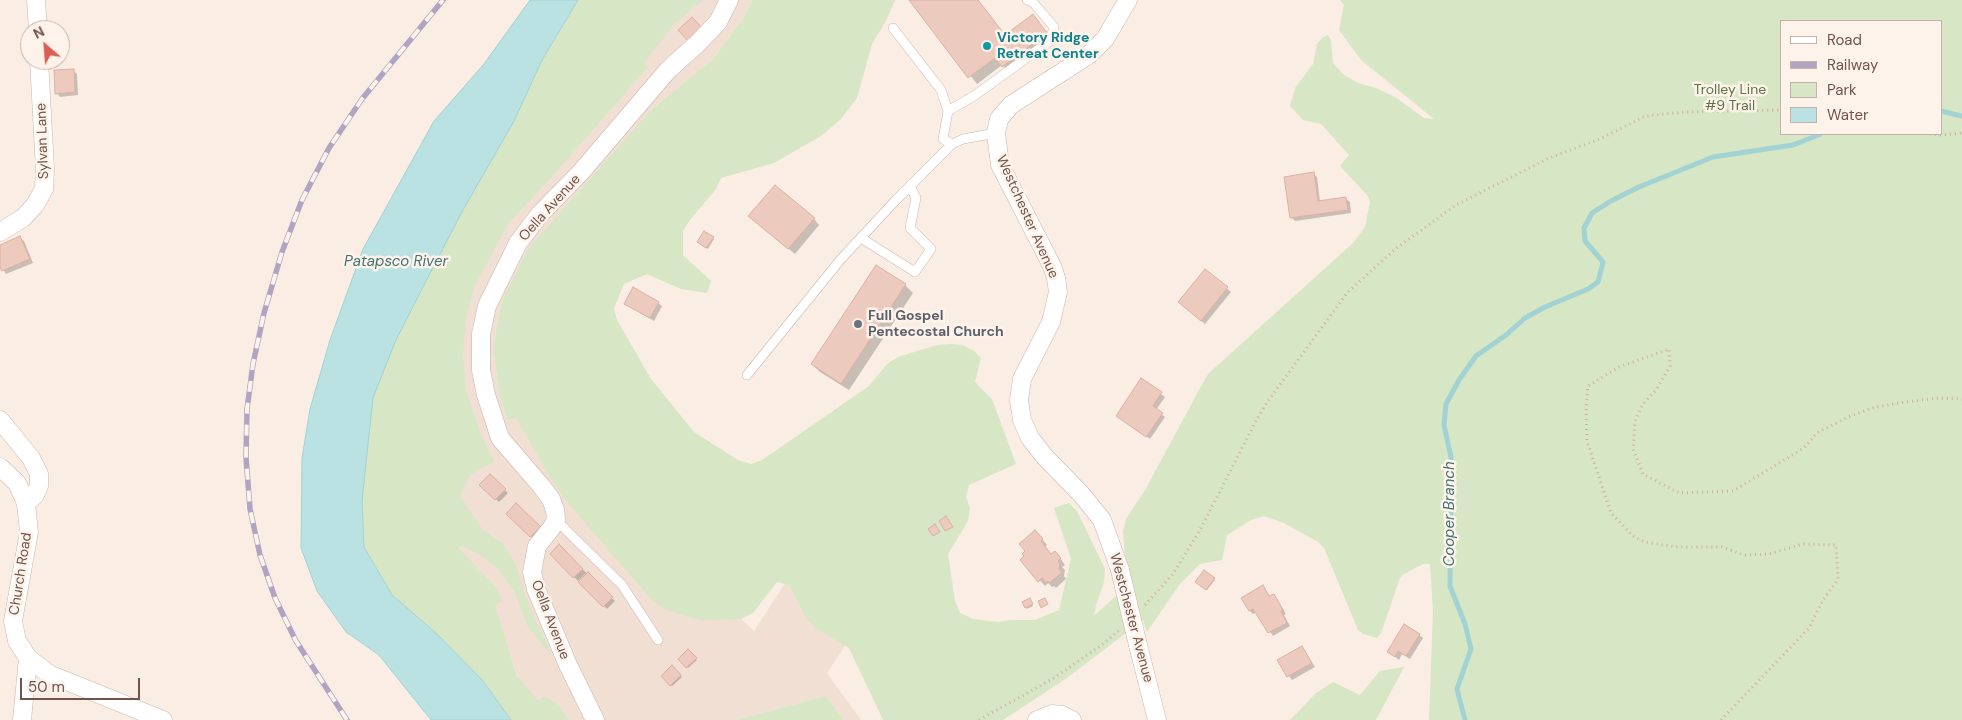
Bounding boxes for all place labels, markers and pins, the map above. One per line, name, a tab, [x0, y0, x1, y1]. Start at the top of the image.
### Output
place label: Victory Ridge Retreat Center	[997, 30, 1099, 62]
marker: Victory Ridge Retreat Center	[981, 40, 993, 52]
place label: Full Gospel Pentecostal Church	[868, 308, 1004, 341]
marker: Full Gospel Pentecostal Church	[852, 318, 864, 330]

